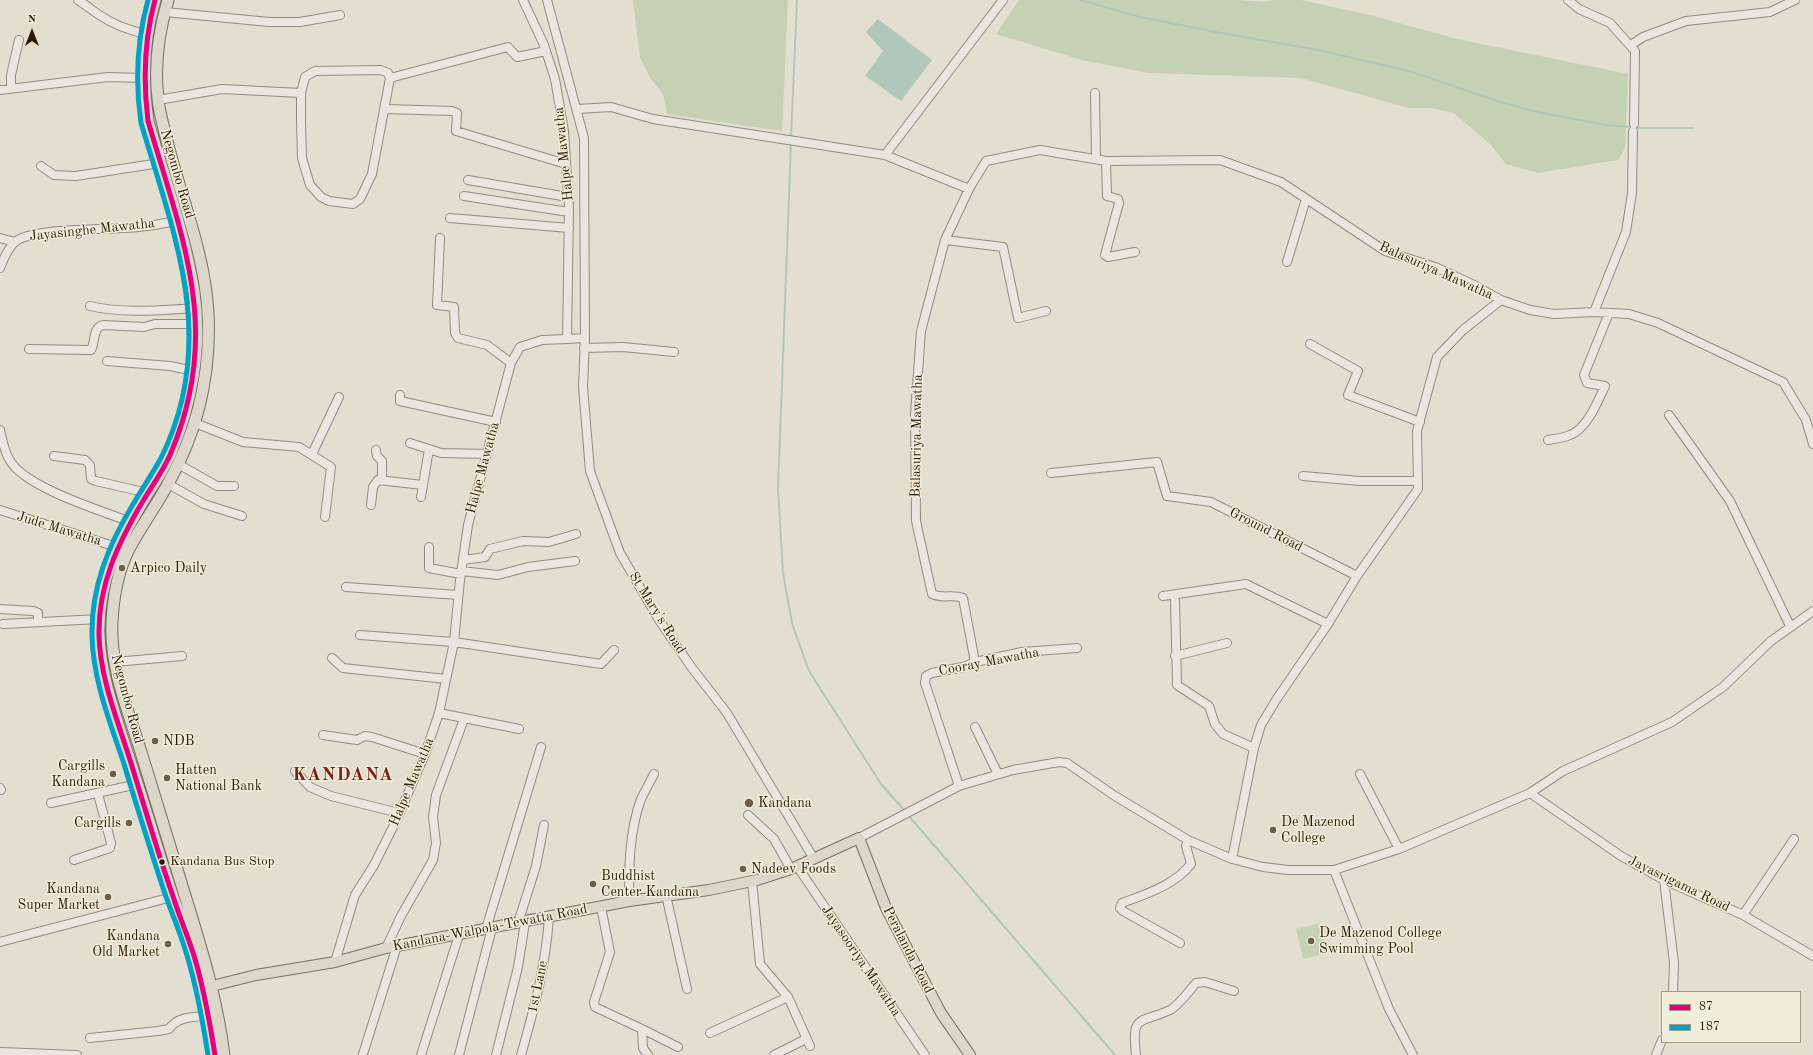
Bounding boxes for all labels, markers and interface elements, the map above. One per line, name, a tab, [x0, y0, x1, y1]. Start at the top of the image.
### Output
north arrow	[12, 12, 52, 52]
text: N	[28, 14, 36, 25]
street label: Halpe Mawatha	[551, 106, 577, 202]
street label: Negombo Road	[156, 127, 198, 221]
street label: Jayasinghe Mawatha	[28, 215, 156, 245]
street label: Balasuriya Mawatha	[1376, 238, 1496, 304]
street label: Balasuriya Mawatha	[908, 374, 926, 498]
street label: Halpe Mawatha	[463, 420, 503, 516]
street label: Ground Road	[1226, 504, 1306, 556]
street label: Jude Mawatha	[15, 508, 103, 550]
place label: Arpico Daily	[130, 560, 207, 576]
marker: Arpico Daily	[117, 563, 127, 573]
street label: St Mary's Road	[625, 569, 689, 657]
street label: Cooray Mawatha	[937, 644, 1041, 680]
street label: Negombo Road	[107, 652, 147, 746]
place label: NDB	[163, 733, 194, 749]
street label: Halpe Mawatha	[386, 735, 438, 829]
marker: NDB	[150, 736, 160, 746]
place label: Cargills Kandana	[51, 758, 105, 790]
place label: Hatten National Bank	[175, 762, 262, 794]
district label: KANDANA	[292, 764, 394, 786]
marker: Cargills Kandana	[108, 769, 118, 779]
marker: Hatten National Bank	[162, 773, 172, 783]
place label: Kandana	[758, 795, 812, 811]
marker: Kandana	[743, 797, 755, 809]
place label: De Mazenod College	[1281, 814, 1355, 846]
place label: Cargills	[74, 815, 121, 831]
marker: Cargills	[124, 818, 134, 828]
marker: De Mazenod College	[1268, 825, 1278, 835]
street label: Jayasrigama Road	[1625, 852, 1733, 916]
place label: Kandana Bus Stop	[170, 854, 275, 870]
marker: Kandana Bus Stop	[157, 857, 167, 867]
place label: Nadeev Foods	[751, 861, 836, 877]
marker: Nadeev Foods	[738, 864, 748, 874]
place label: Buddhist Center Kandana	[601, 868, 699, 900]
marker: Buddhist Center Kandana	[588, 879, 598, 889]
place label: Kandana Super Market	[17, 881, 100, 914]
marker: Kandana Super Market	[103, 892, 113, 902]
street label: Kandana-Walpola-Tewatta Road	[391, 901, 589, 955]
street label: Jayasooriya Mawatha	[818, 902, 904, 1020]
street label: Peralanda Road	[879, 904, 937, 996]
place label: De Mazenod College Swimming Pool	[1319, 925, 1442, 958]
place label: Kandana Old Market	[92, 928, 160, 960]
marker: De Mazenod College Swimming Pool	[1306, 936, 1316, 946]
marker: Kandana Old Market	[163, 939, 173, 949]
street label: 1st Lane	[524, 959, 552, 1015]
legend	[1661, 991, 1801, 1043]
text: 87	[1699, 1001, 1713, 1013]
text: 187	[1699, 1021, 1720, 1033]

